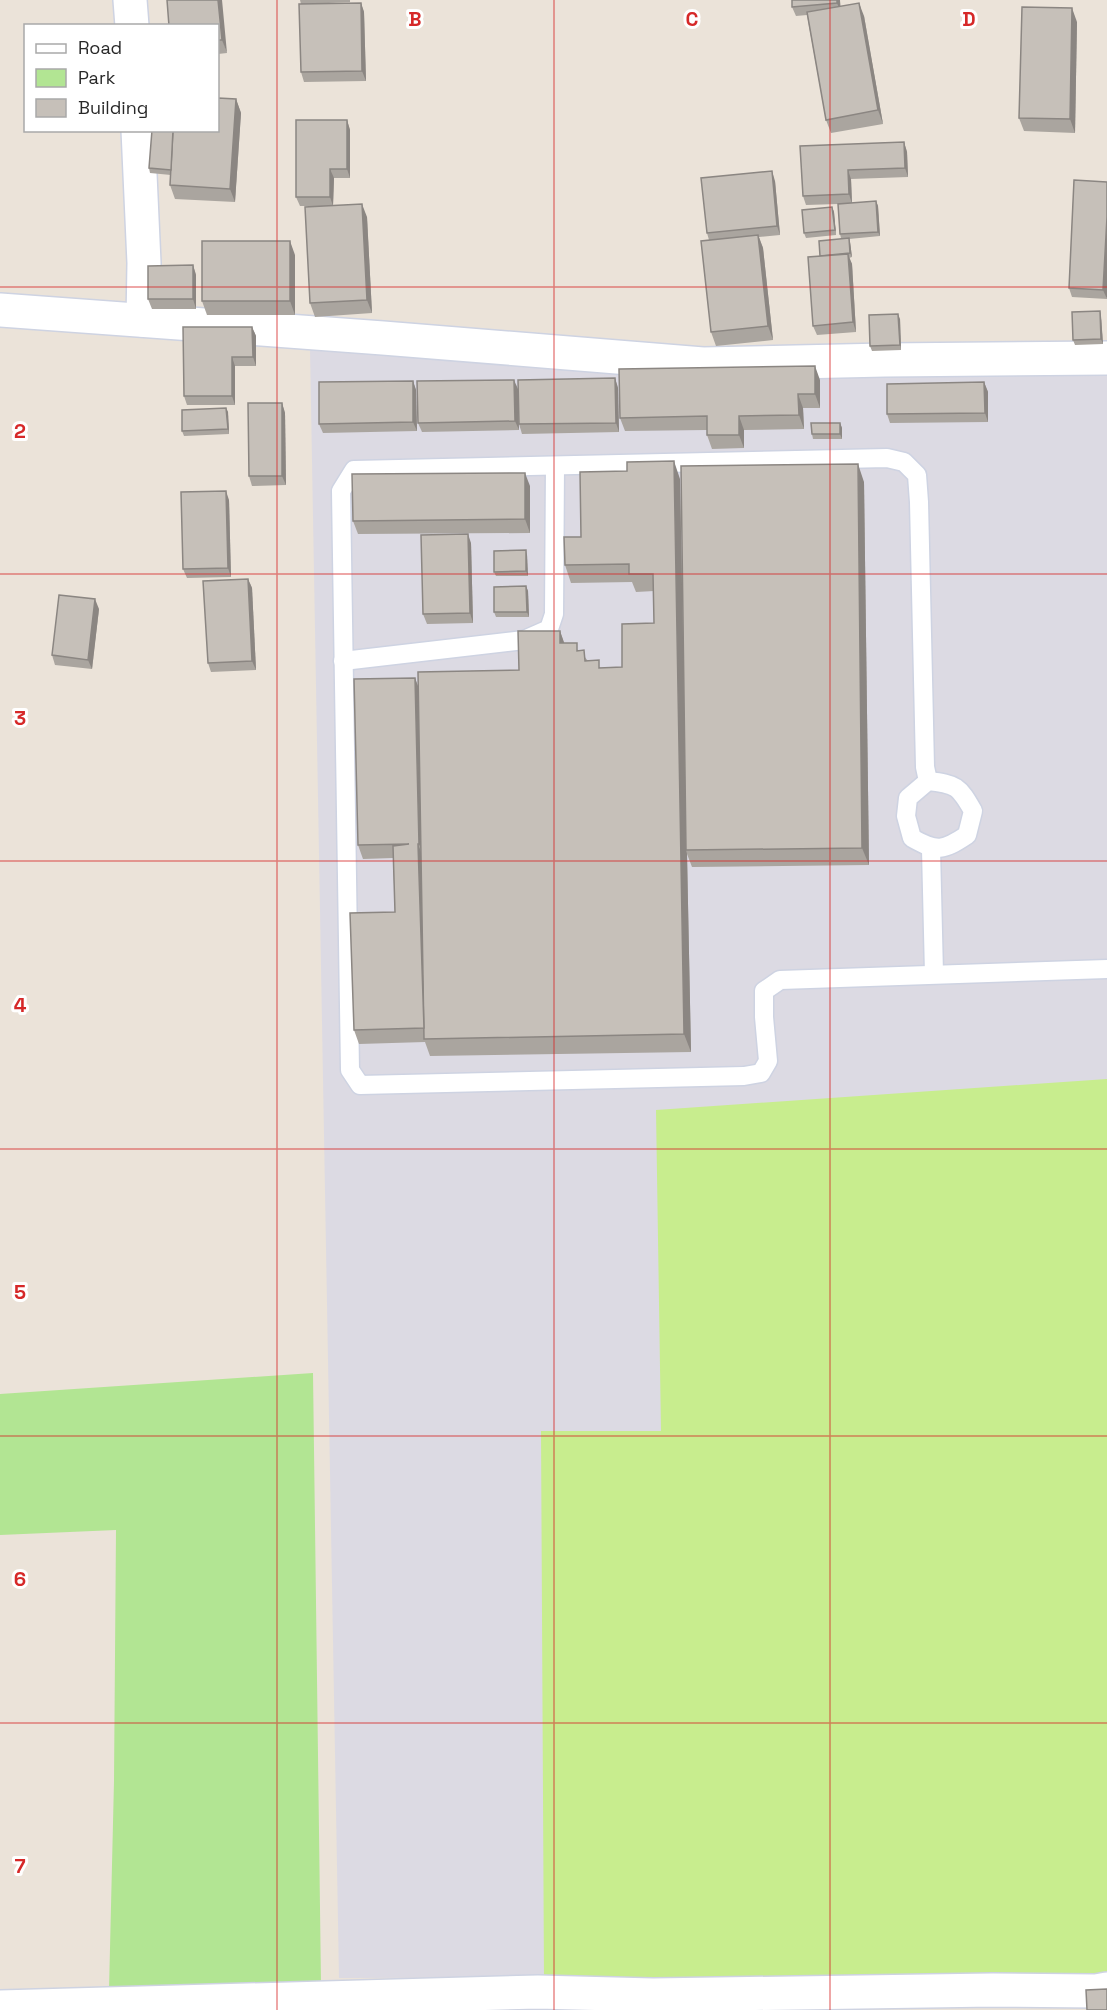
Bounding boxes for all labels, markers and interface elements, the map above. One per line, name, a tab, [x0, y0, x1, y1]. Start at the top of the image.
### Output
text: B	[408, 6, 422, 32]
text: C	[686, 6, 699, 32]
text: D	[962, 6, 976, 32]
legend	[24, 24, 219, 132]
text: Road	[78, 36, 122, 59]
text: Park	[78, 66, 116, 89]
text: Building	[78, 96, 148, 119]
text: 2	[14, 418, 26, 444]
text: 3	[14, 705, 26, 731]
text: 4	[14, 992, 27, 1018]
text: 5	[14, 1279, 26, 1305]
text: 6	[14, 1566, 26, 1592]
text: 7	[14, 1853, 26, 1879]

